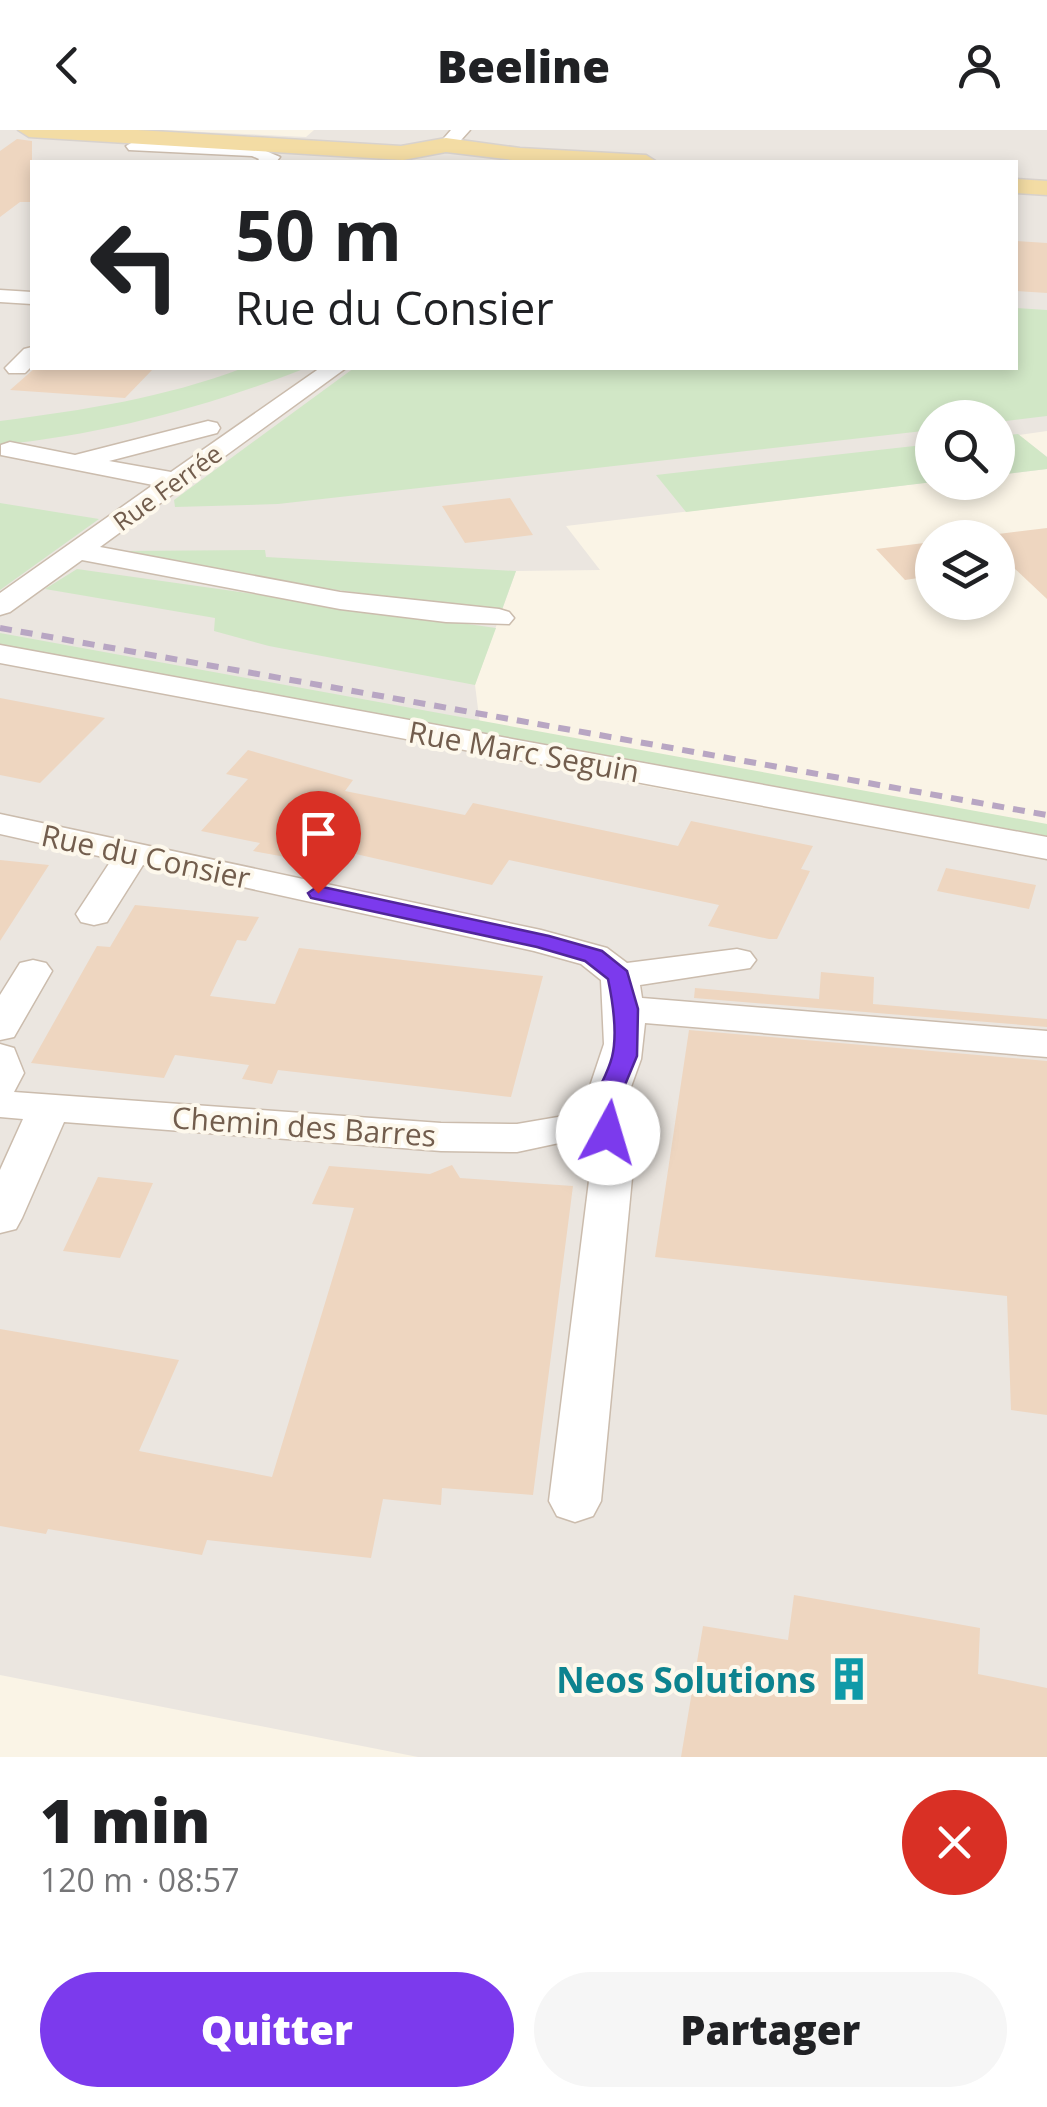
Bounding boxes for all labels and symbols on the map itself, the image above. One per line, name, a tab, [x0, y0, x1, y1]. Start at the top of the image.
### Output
street label: Rue Ferrée	[106, 436, 228, 538]
street label: Rue Marc Seguin	[405, 711, 643, 791]
pin	[276, 791, 361, 894]
street label: Rue du Consier	[38, 814, 254, 898]
position arrow	[556, 1081, 660, 1185]
street label: Chemin des Barres	[171, 1096, 437, 1156]
building icon: Neos Solutions	[825, 1655, 873, 1703]
place label: Neos Solutions	[556, 1656, 816, 1703]

